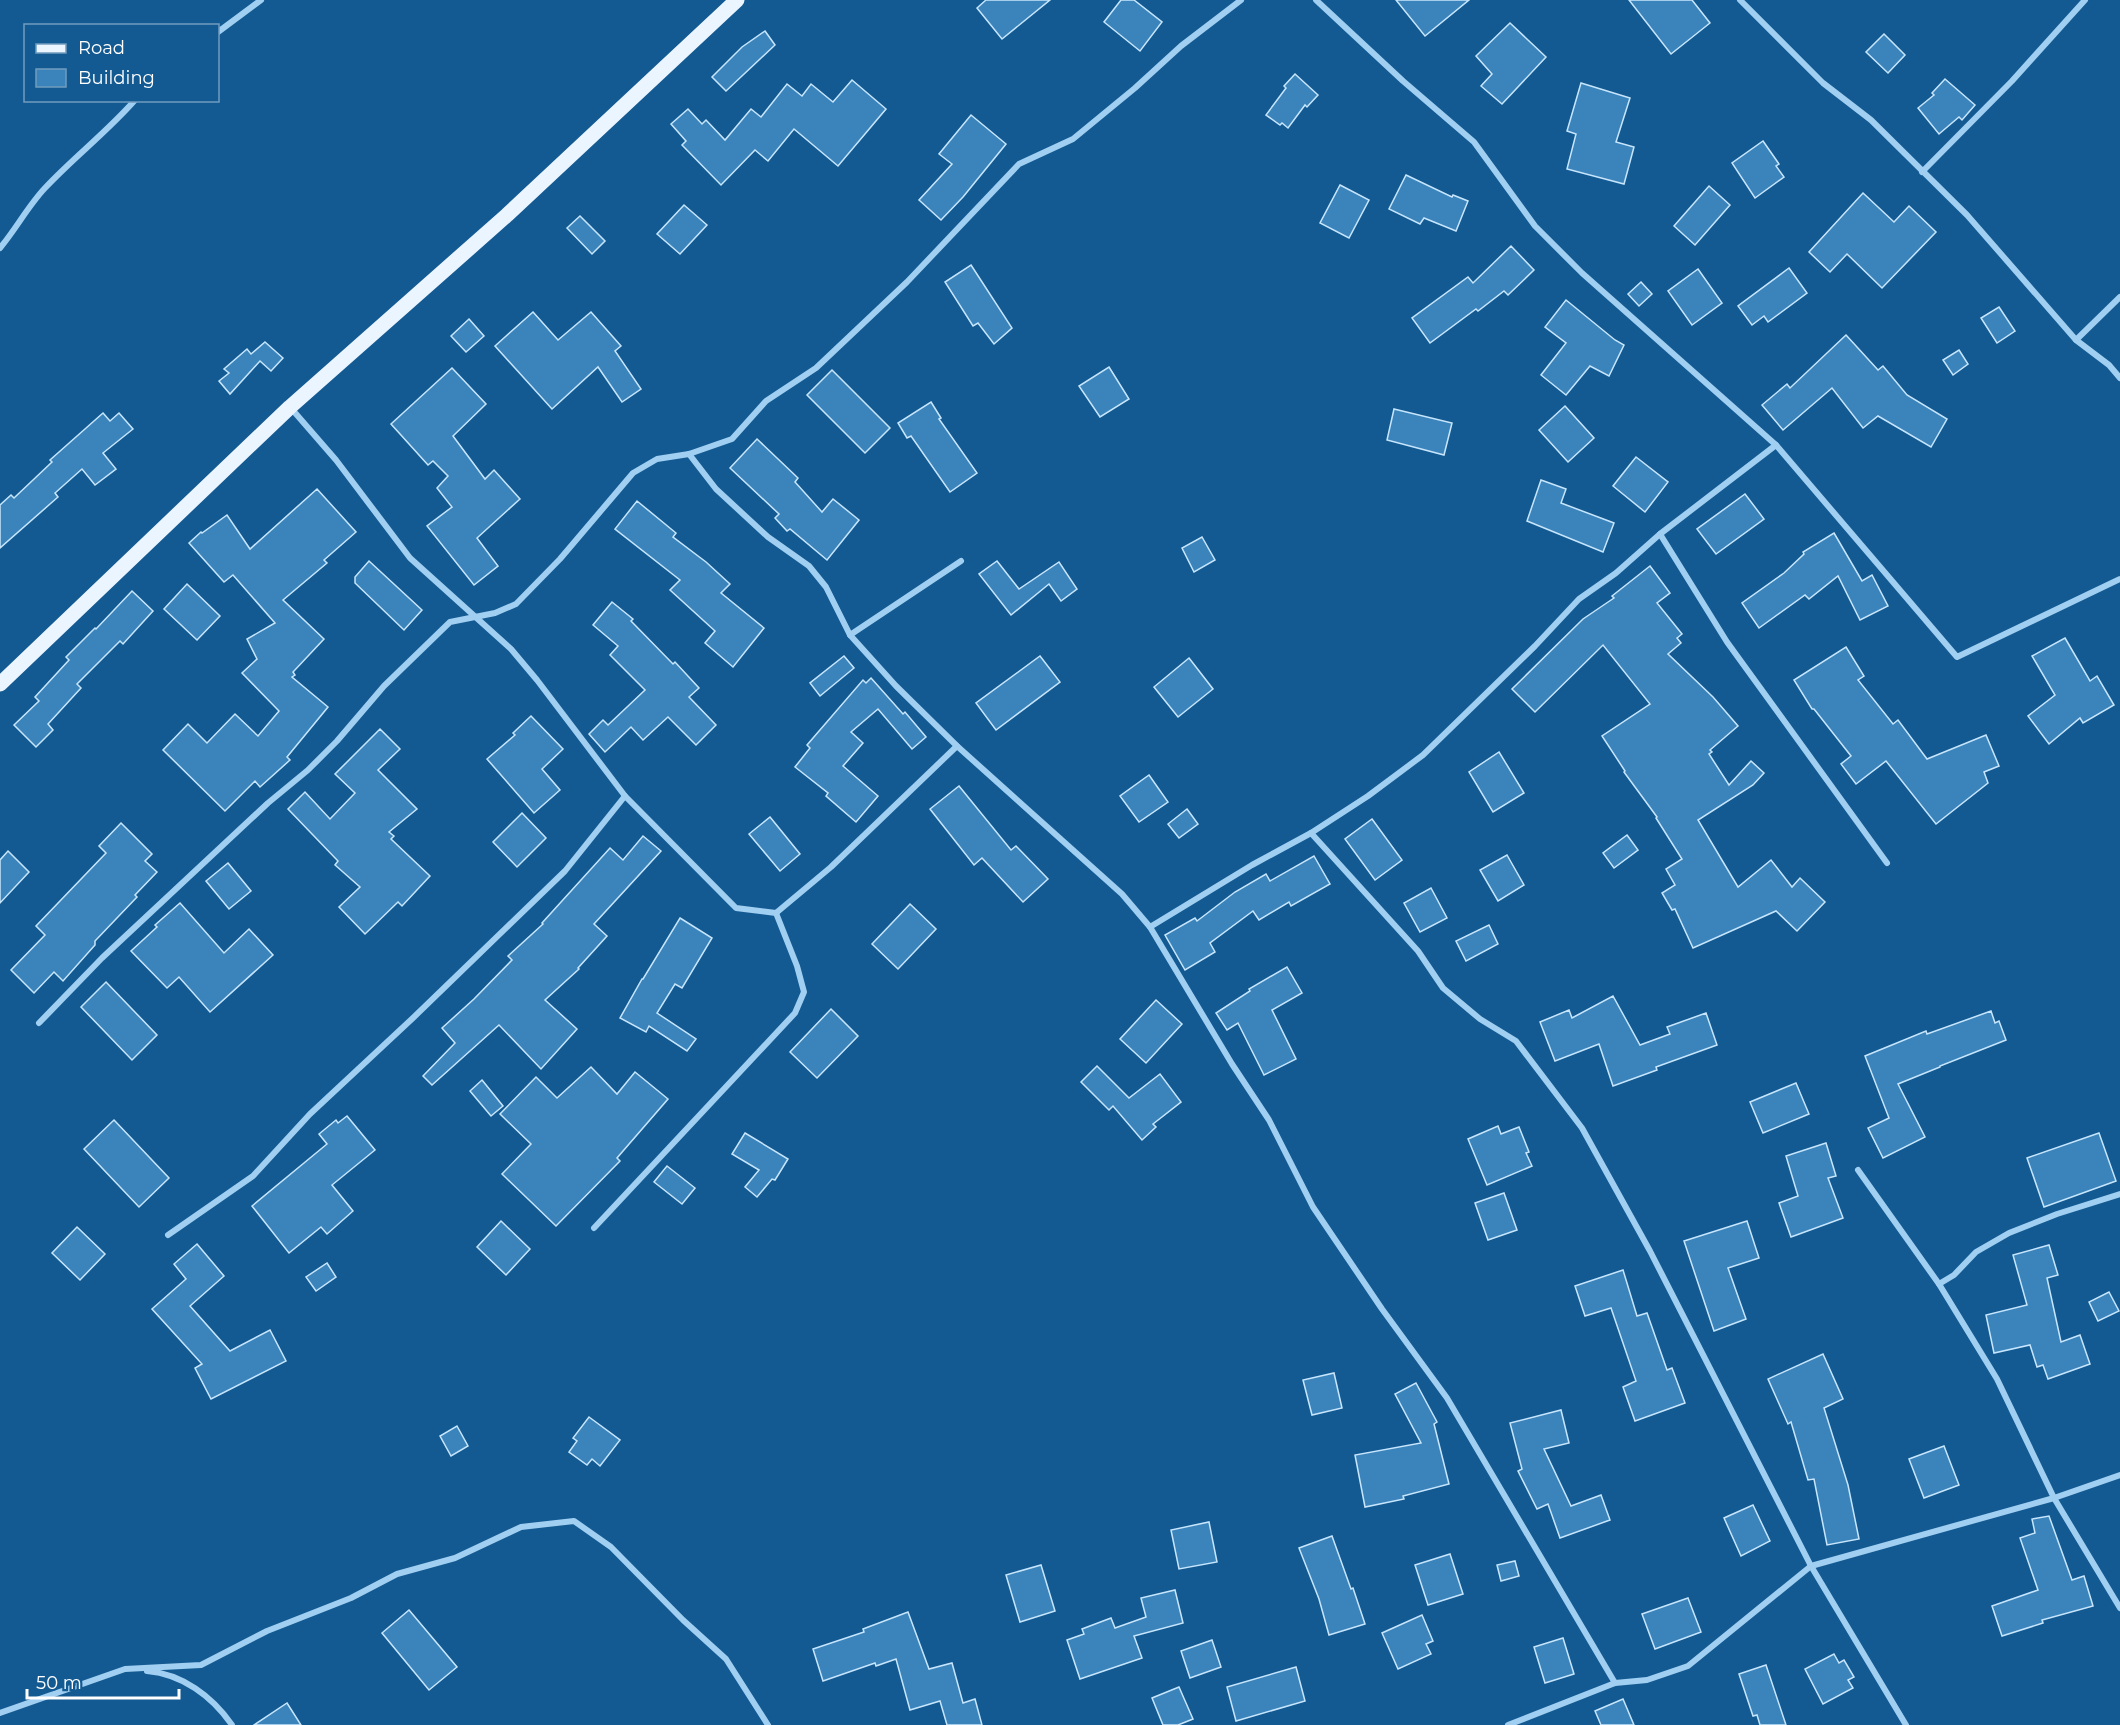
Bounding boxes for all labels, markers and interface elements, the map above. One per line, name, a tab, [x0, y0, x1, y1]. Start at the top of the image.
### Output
legend	[24, 24, 219, 102]
text: Road	[78, 37, 125, 59]
text: Building	[78, 67, 155, 89]
scale bar	[27, 1662, 178, 1700]
text: 50 m	[36, 1672, 82, 1694]

